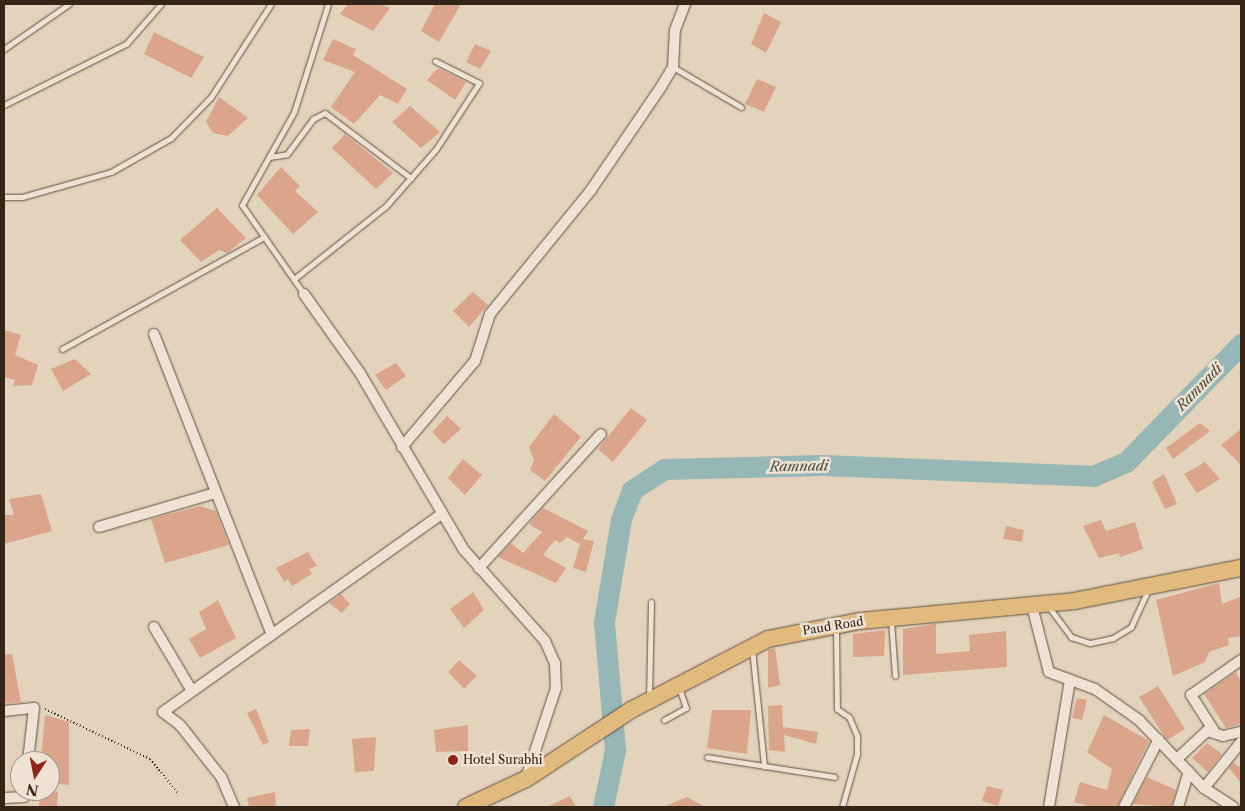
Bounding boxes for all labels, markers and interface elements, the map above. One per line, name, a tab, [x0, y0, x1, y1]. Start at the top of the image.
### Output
water label: Ramnadi	[1173, 360, 1225, 414]
water label: Ramnadi	[769, 457, 829, 475]
street label: Paud Road	[801, 614, 865, 638]
north arrow	[10, 751, 60, 801]
place label: Hotel Surabhi	[463, 753, 542, 767]
marker: Hotel Surabhi	[447, 754, 459, 766]
text: N	[25, 780, 40, 800]

